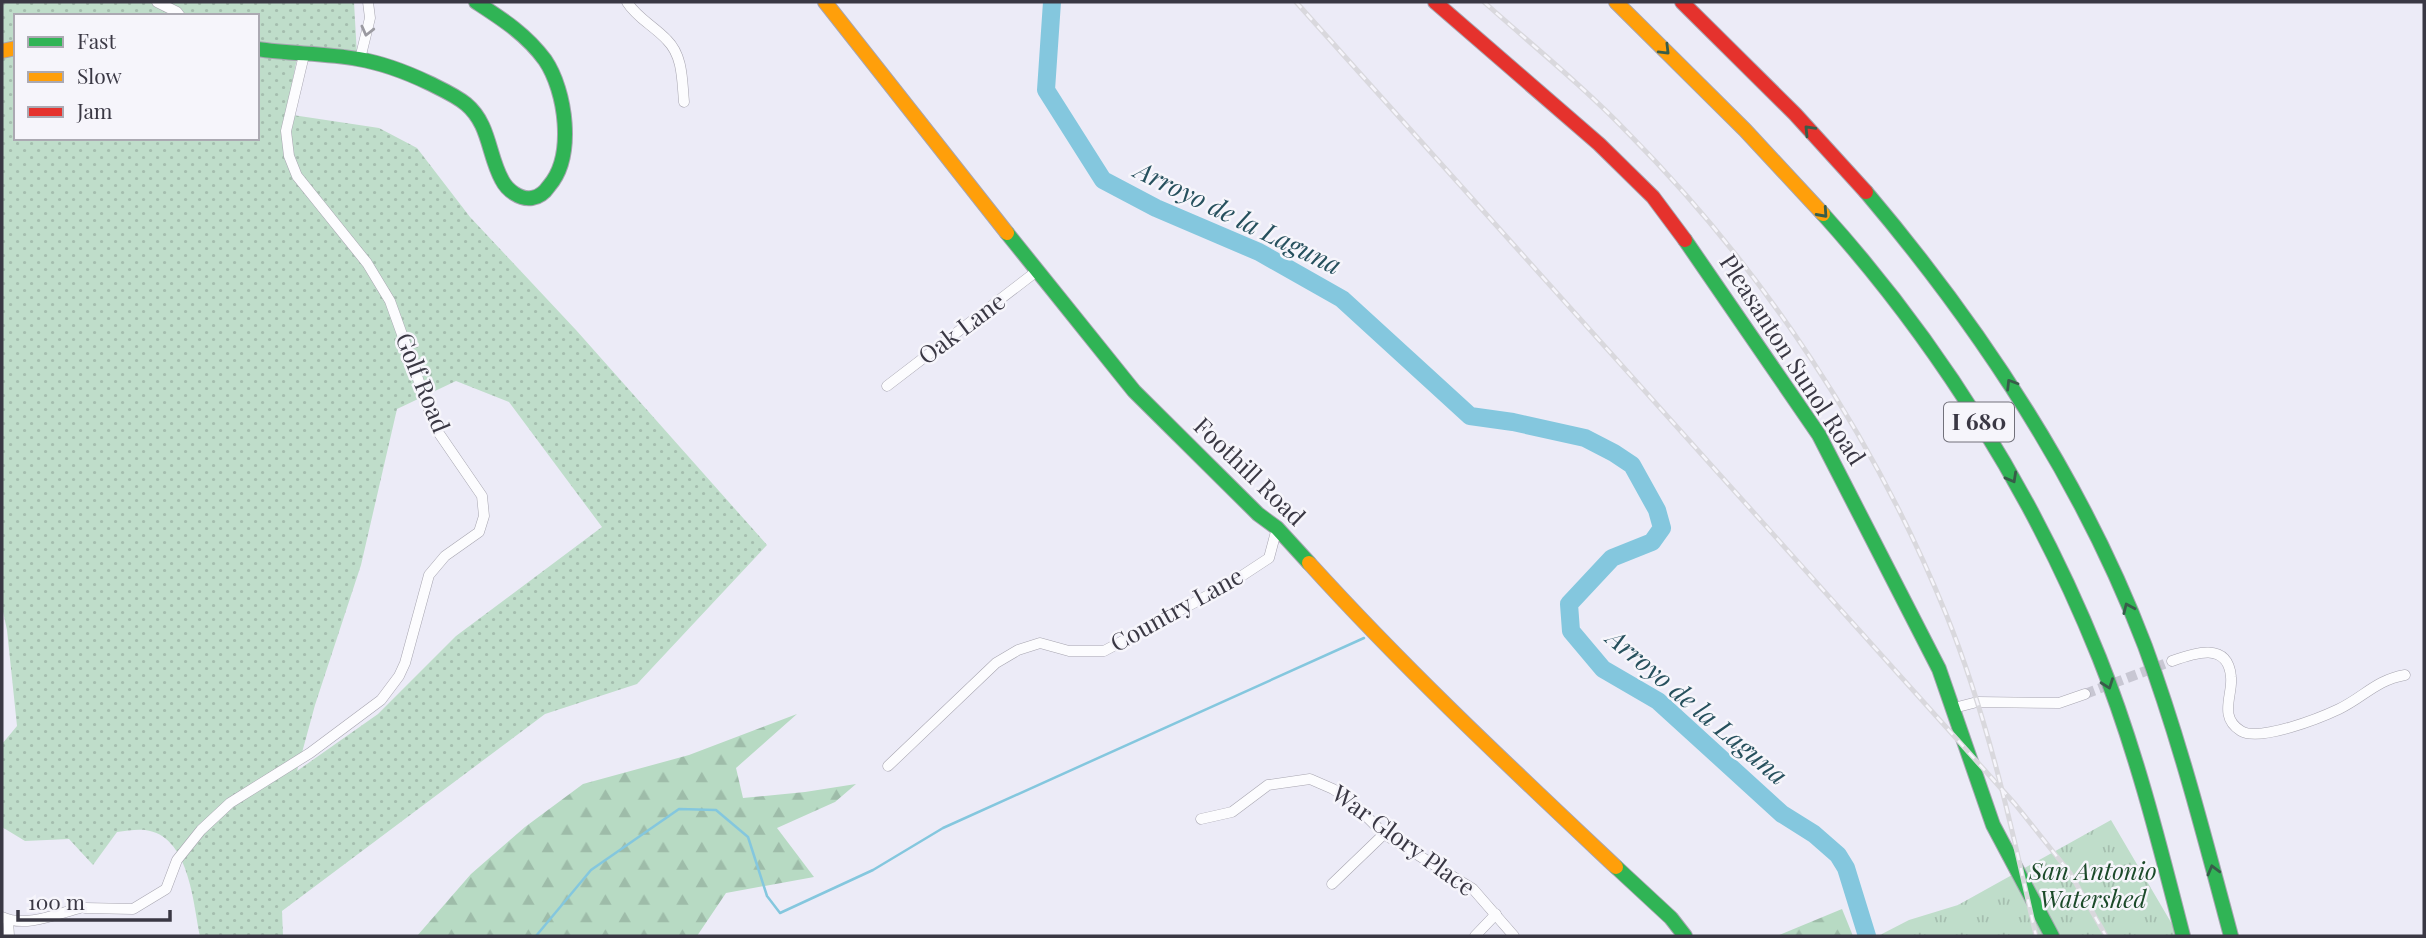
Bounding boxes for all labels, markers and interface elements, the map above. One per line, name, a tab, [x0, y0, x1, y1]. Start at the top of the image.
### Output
legend	[14, 14, 259, 140]
one-way arrow	[361, 25, 375, 37]
text: Fast	[77, 26, 116, 54]
one-way arrow	[1656, 42, 1669, 55]
text: Slow	[77, 61, 122, 89]
text: Jam	[76, 96, 113, 124]
one-way arrow	[1805, 125, 1818, 138]
water label: Arroyo de la Laguna	[1127, 150, 1348, 282]
one-way arrow	[1815, 205, 1827, 218]
street label: Pleasanton Sunol Road	[1714, 247, 1874, 470]
street label: Oak Lane	[911, 284, 1011, 371]
street label: Golf Road	[389, 327, 458, 437]
one-way arrow	[2007, 379, 2020, 392]
road number: I 680	[1944, 402, 2014, 442]
street label: Foothill Road	[1188, 409, 1313, 532]
one-way arrow	[2003, 471, 2017, 483]
street label: Country Lane	[1104, 559, 1248, 658]
one-way arrow	[2122, 602, 2136, 615]
water label: Arroyo de la Laguna	[1598, 618, 1796, 792]
one-way arrow	[2100, 677, 2114, 689]
street label: War Glory Place	[1325, 776, 1482, 902]
park label: San Antonio Watershed	[2028, 854, 2157, 914]
one-way arrow	[2207, 864, 2221, 876]
scale bar	[18, 878, 170, 922]
text: 100 m	[28, 887, 85, 915]

